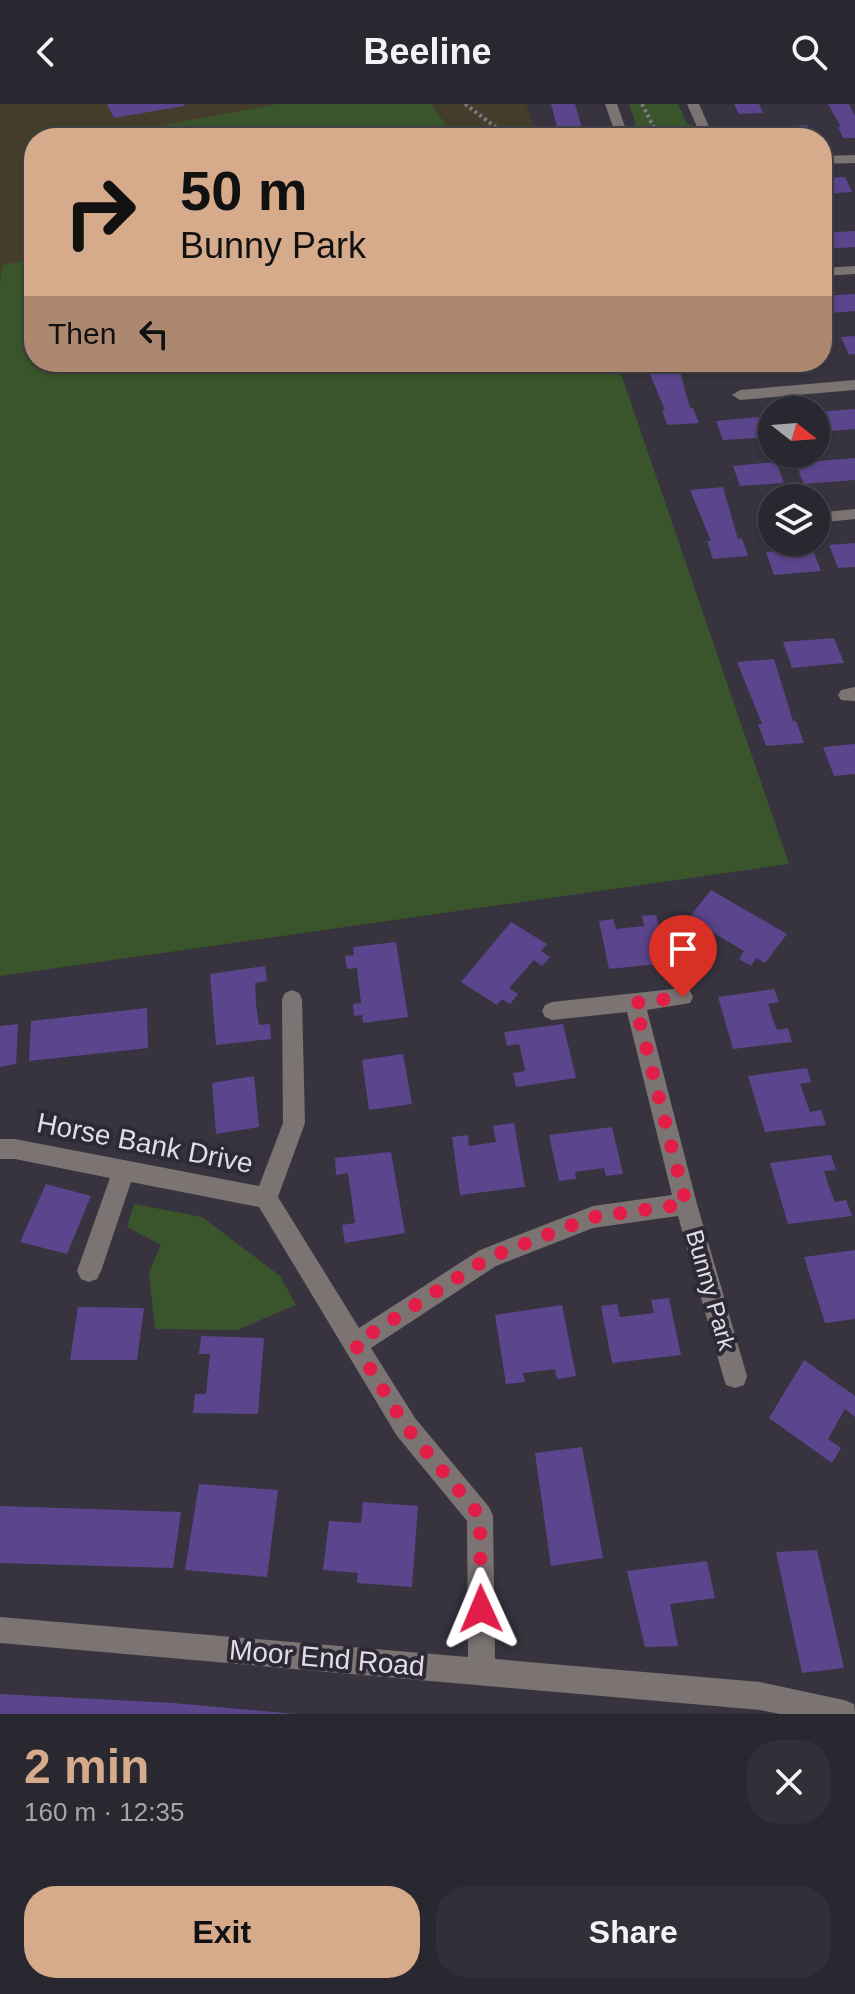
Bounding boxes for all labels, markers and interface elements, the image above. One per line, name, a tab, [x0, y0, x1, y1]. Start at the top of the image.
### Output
icon: back	[24, 30, 68, 74]
icon: search	[787, 30, 831, 74]
text: Beeline	[363, 31, 492, 72]
text: 50 m	[180, 159, 308, 222]
icon: right	[48, 160, 152, 264]
text: Bunny Park	[180, 225, 366, 266]
icon: left	[132, 312, 176, 356]
text: Then	[48, 317, 116, 350]
north arrow	[758, 396, 830, 468]
map controls	[758, 396, 830, 556]
button: layers	[758, 484, 830, 556]
pin	[649, 915, 717, 997]
icon: arrive	[661, 927, 705, 971]
street label: Horse Bank Drive	[34, 1107, 256, 1179]
street label: Bunny Park	[681, 1227, 741, 1354]
position arrow	[439, 1567, 523, 1651]
street label: Moor End Road	[228, 1634, 426, 1682]
text: 2 min	[24, 1740, 149, 1793]
button: close	[747, 1740, 831, 1824]
text: 160 m · 12:35	[24, 1797, 184, 1827]
button: Exit	[24, 1886, 420, 1978]
button: Share	[436, 1886, 831, 1978]

